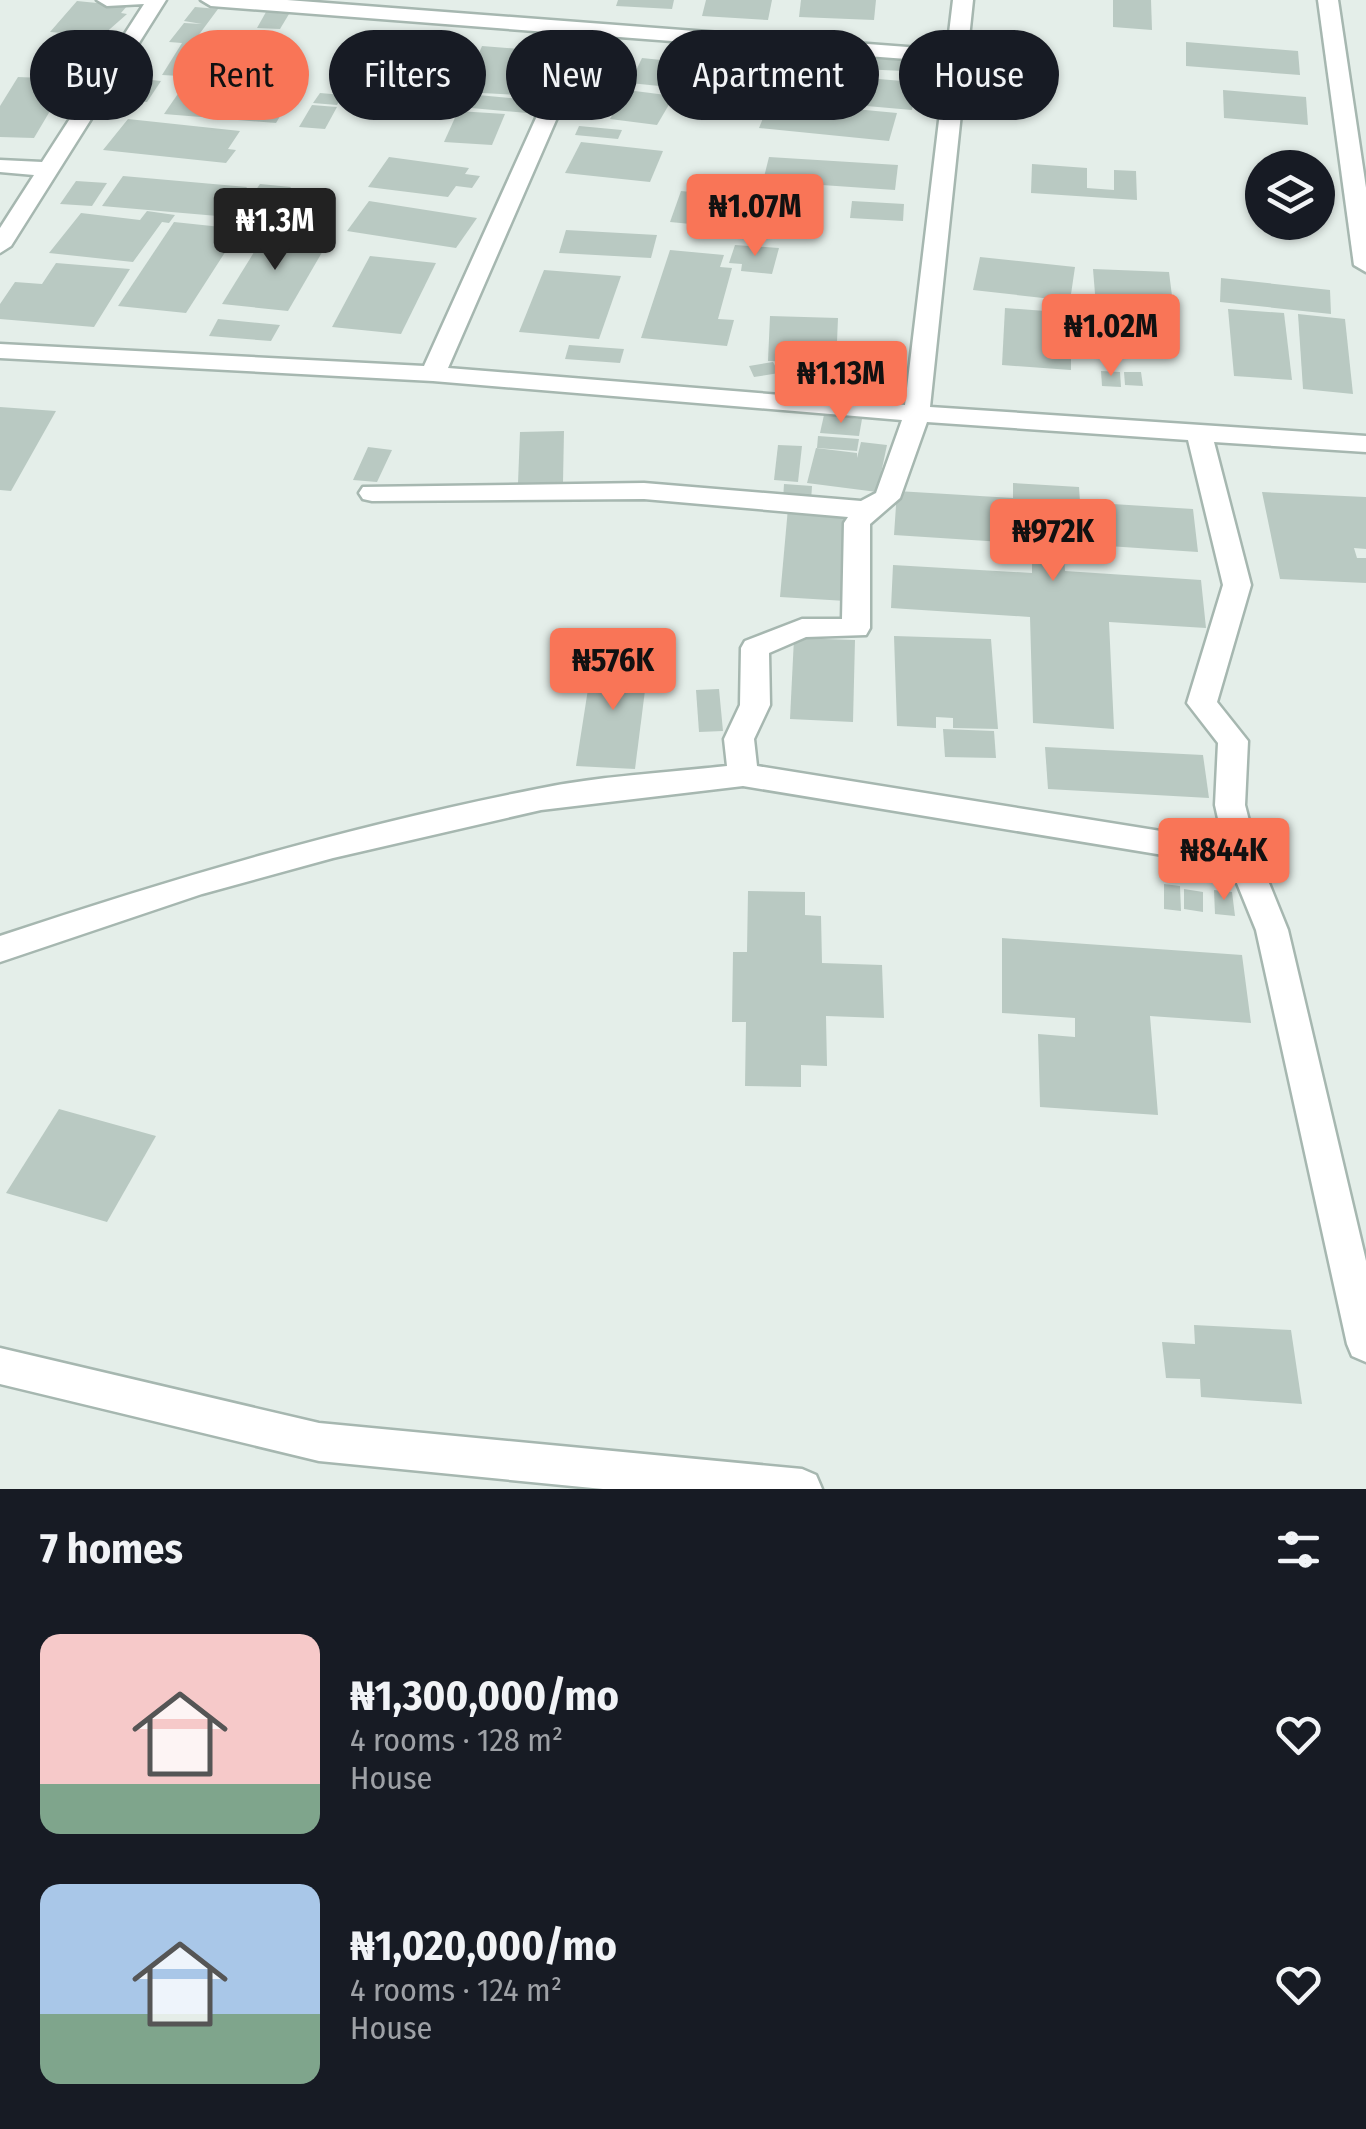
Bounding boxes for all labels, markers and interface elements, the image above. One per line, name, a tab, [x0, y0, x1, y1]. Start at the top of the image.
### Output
chip: Buy	[30, 30, 153, 120]
chip: Rent	[173, 30, 309, 120]
chip: Filters	[329, 30, 486, 120]
chip: New	[506, 30, 637, 120]
chip: Apartment	[657, 30, 879, 120]
chip: House	[899, 30, 1059, 120]
map controls	[1245, 150, 1335, 240]
button: layers	[1245, 150, 1335, 240]
pin: ₦1.07M	[674, 174, 836, 259]
text: ₦1.07M	[709, 187, 801, 225]
pin: ₦1.3M	[205, 188, 345, 273]
text: ₦1.3M	[236, 201, 314, 239]
pin: ₦1.02M	[1030, 294, 1192, 379]
text: ₦1.02M	[1064, 307, 1158, 345]
pin: ₦1.13M	[760, 341, 922, 426]
text: ₦1.13M	[797, 354, 885, 392]
pin: ₦972K	[983, 499, 1123, 584]
text: ₦972K	[1012, 512, 1094, 550]
pin: ₦576K	[543, 628, 683, 713]
text: ₦576K	[572, 641, 654, 679]
pin: ₦844K	[1154, 818, 1294, 903]
text: ₦844K	[1180, 831, 1268, 869]
icon: filters	[1271, 1522, 1326, 1577]
text: 7 homes	[40, 1524, 183, 1574]
text: ₦1,300,000/mo	[350, 1671, 619, 1721]
icon: home	[120, 1674, 240, 1794]
icon: heart	[1271, 1707, 1326, 1762]
text: 4 rooms · 128 m²	[350, 1721, 563, 1759]
text: House	[350, 1759, 432, 1797]
text: ₦1,020,000/mo	[350, 1921, 617, 1971]
icon: home	[120, 1924, 240, 2044]
icon: heart	[1271, 1957, 1326, 2012]
text: 4 rooms · 124 m²	[350, 1971, 562, 2009]
text: House	[350, 2009, 432, 2047]

